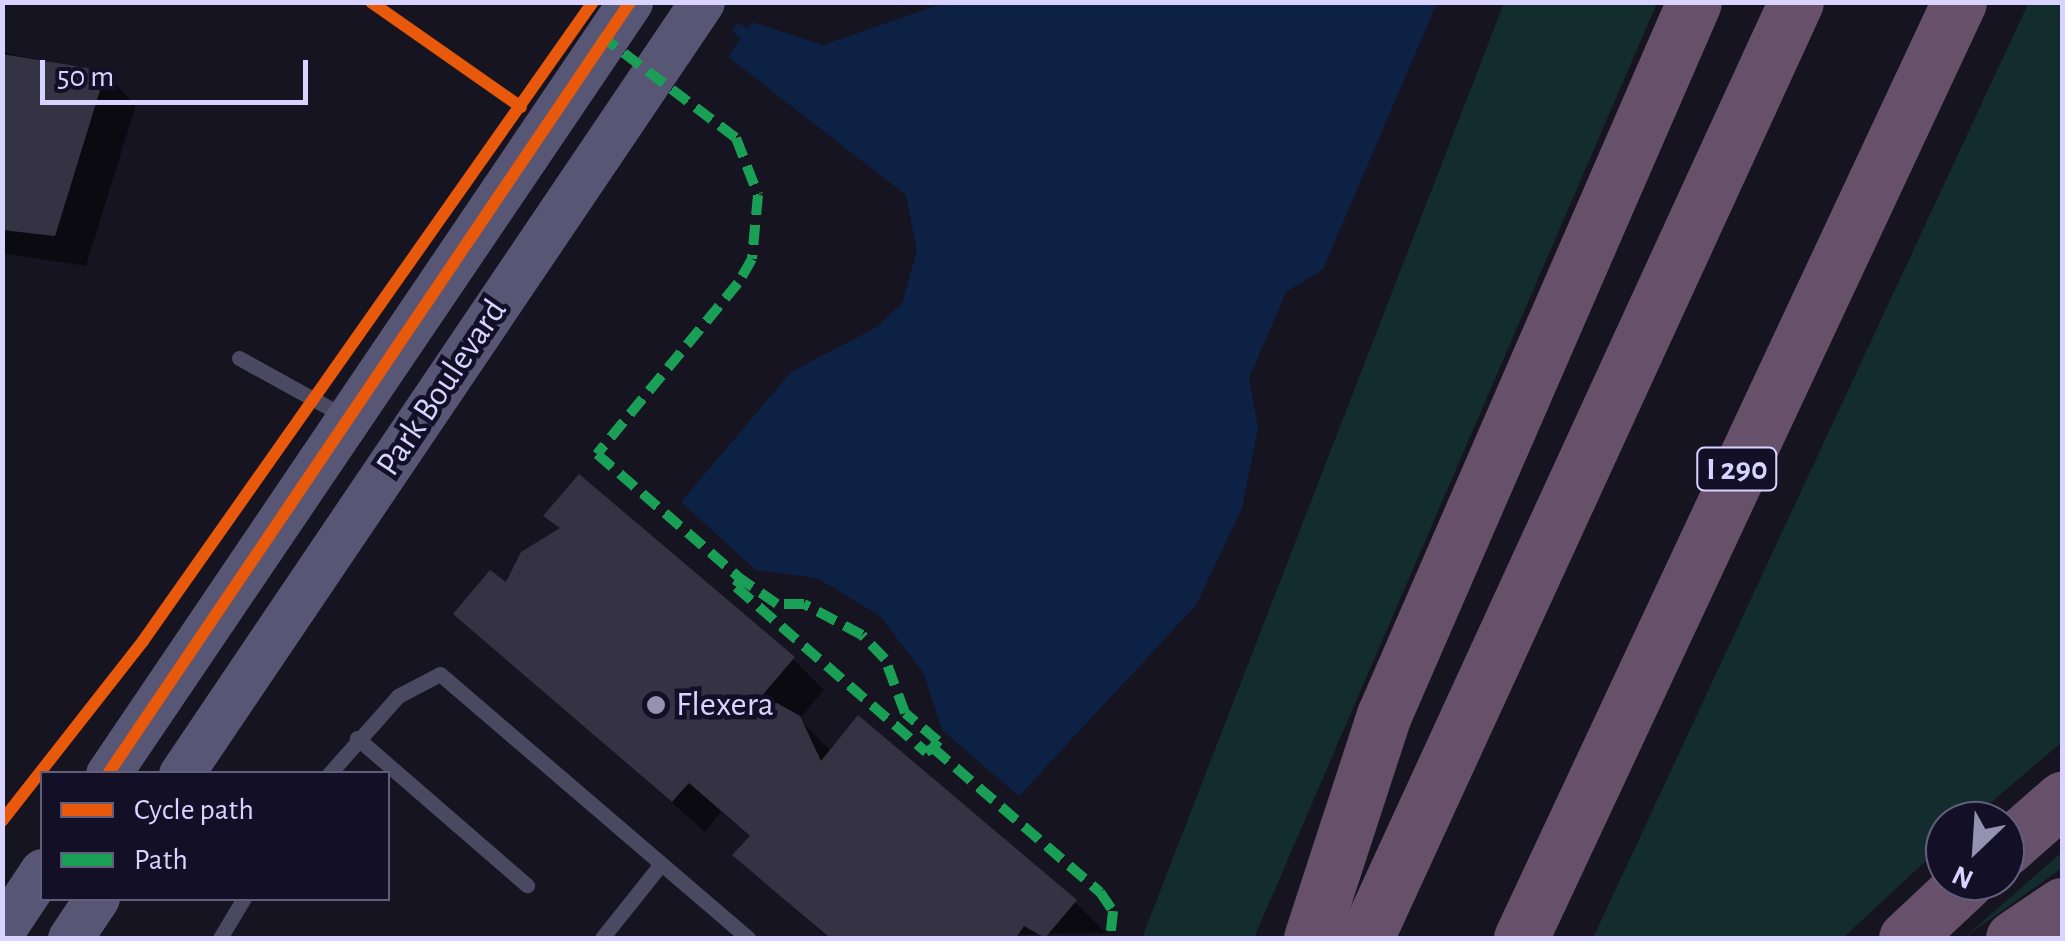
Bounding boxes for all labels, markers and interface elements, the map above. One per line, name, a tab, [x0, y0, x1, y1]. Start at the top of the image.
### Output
scale bar	[45, 40, 312, 102]
text: 50 m	[57, 62, 114, 92]
street label: Park Boulevard	[368, 292, 516, 484]
road number: I 290	[1694, 442, 1780, 496]
place label: Flexera	[676, 684, 774, 726]
marker: Flexera	[645, 694, 667, 716]
legend	[40, 771, 390, 901]
text: Cycle path	[134, 795, 254, 825]
north arrow	[1925, 801, 2025, 901]
text: Path	[134, 845, 188, 875]
text: N	[1948, 860, 1978, 893]

